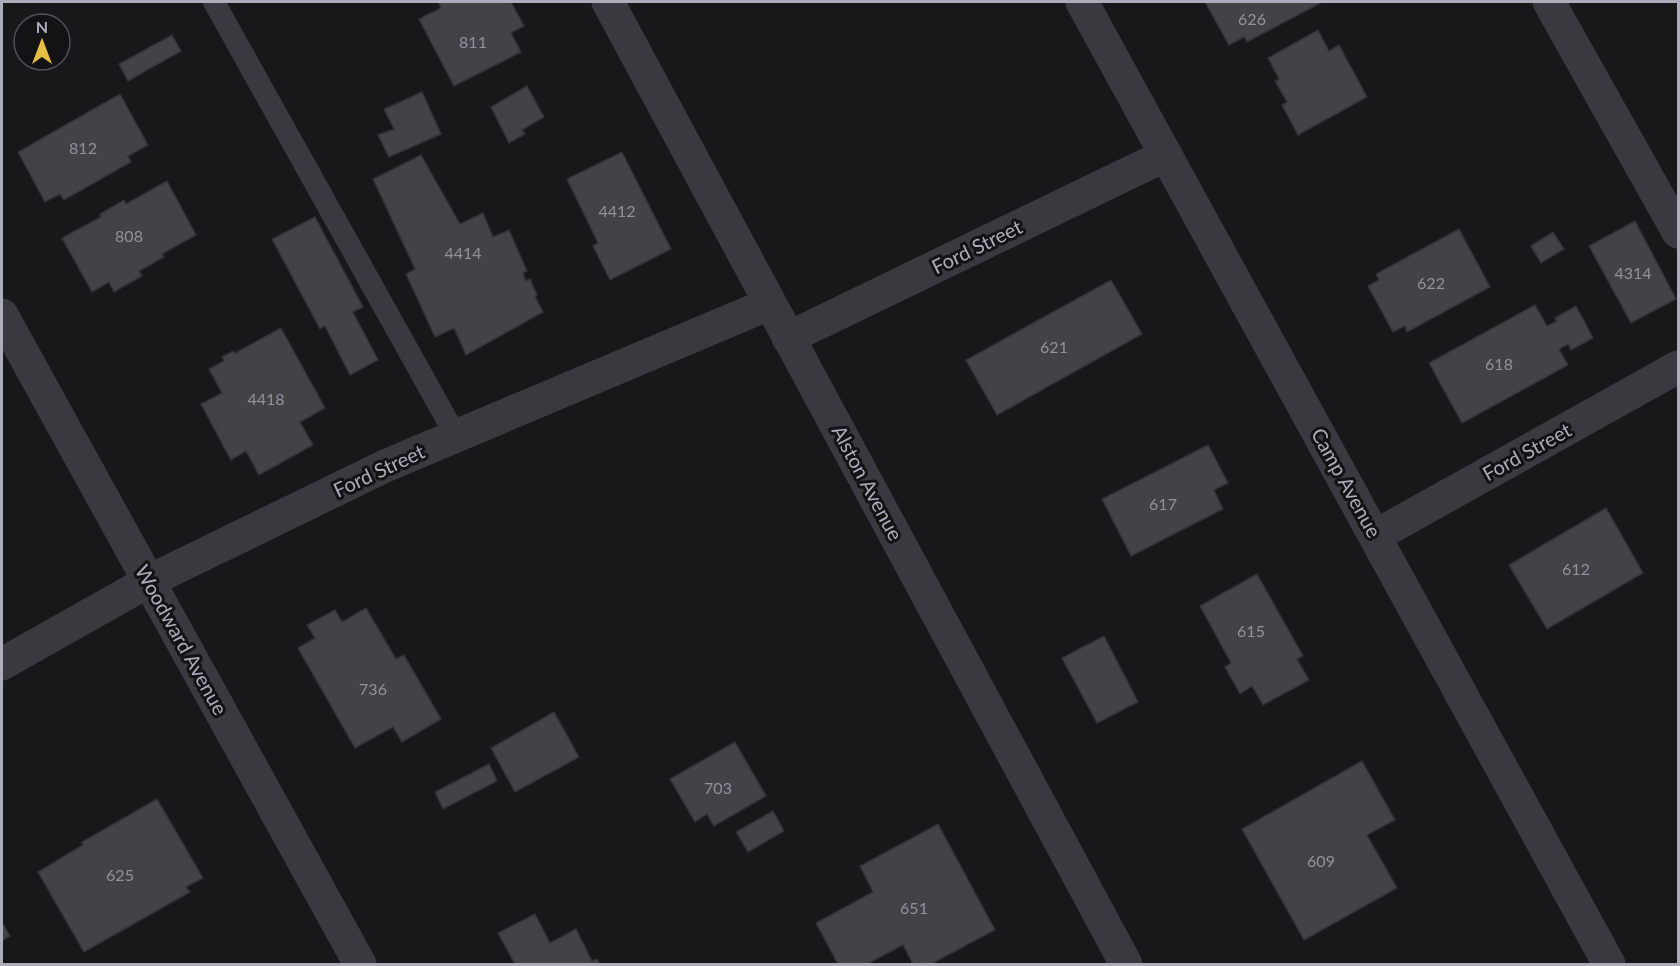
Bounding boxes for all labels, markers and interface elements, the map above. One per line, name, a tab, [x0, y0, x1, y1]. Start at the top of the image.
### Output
house number: 626	[1238, 9, 1266, 28]
north arrow	[12, 12, 72, 72]
text: N	[36, 17, 48, 36]
house number: 811	[459, 32, 487, 51]
house number: 812	[69, 138, 97, 157]
house number: 4412	[598, 201, 636, 220]
street label: Ford Street	[927, 214, 1026, 278]
house number: 808	[115, 226, 143, 245]
house number: 4414	[444, 243, 482, 262]
house number: 4314	[1614, 263, 1652, 282]
house number: 622	[1417, 273, 1445, 292]
house number: 621	[1040, 337, 1068, 356]
house number: 618	[1485, 354, 1513, 373]
house number: 4418	[247, 389, 285, 408]
street label: Ford Street	[1478, 417, 1575, 485]
street label: Alston Avenue	[827, 421, 908, 544]
street label: Camp Avenue	[1307, 424, 1387, 542]
street label: Ford Street	[329, 439, 428, 502]
house number: 617	[1149, 494, 1177, 513]
house number: 612	[1562, 559, 1590, 578]
street label: Woodward Avenue	[131, 560, 233, 719]
house number: 615	[1237, 621, 1265, 640]
house number: 736	[359, 679, 387, 698]
house number: 703	[704, 778, 732, 797]
house number: 609	[1307, 851, 1335, 870]
house number: 625	[106, 865, 134, 884]
house number: 651	[900, 898, 928, 917]

